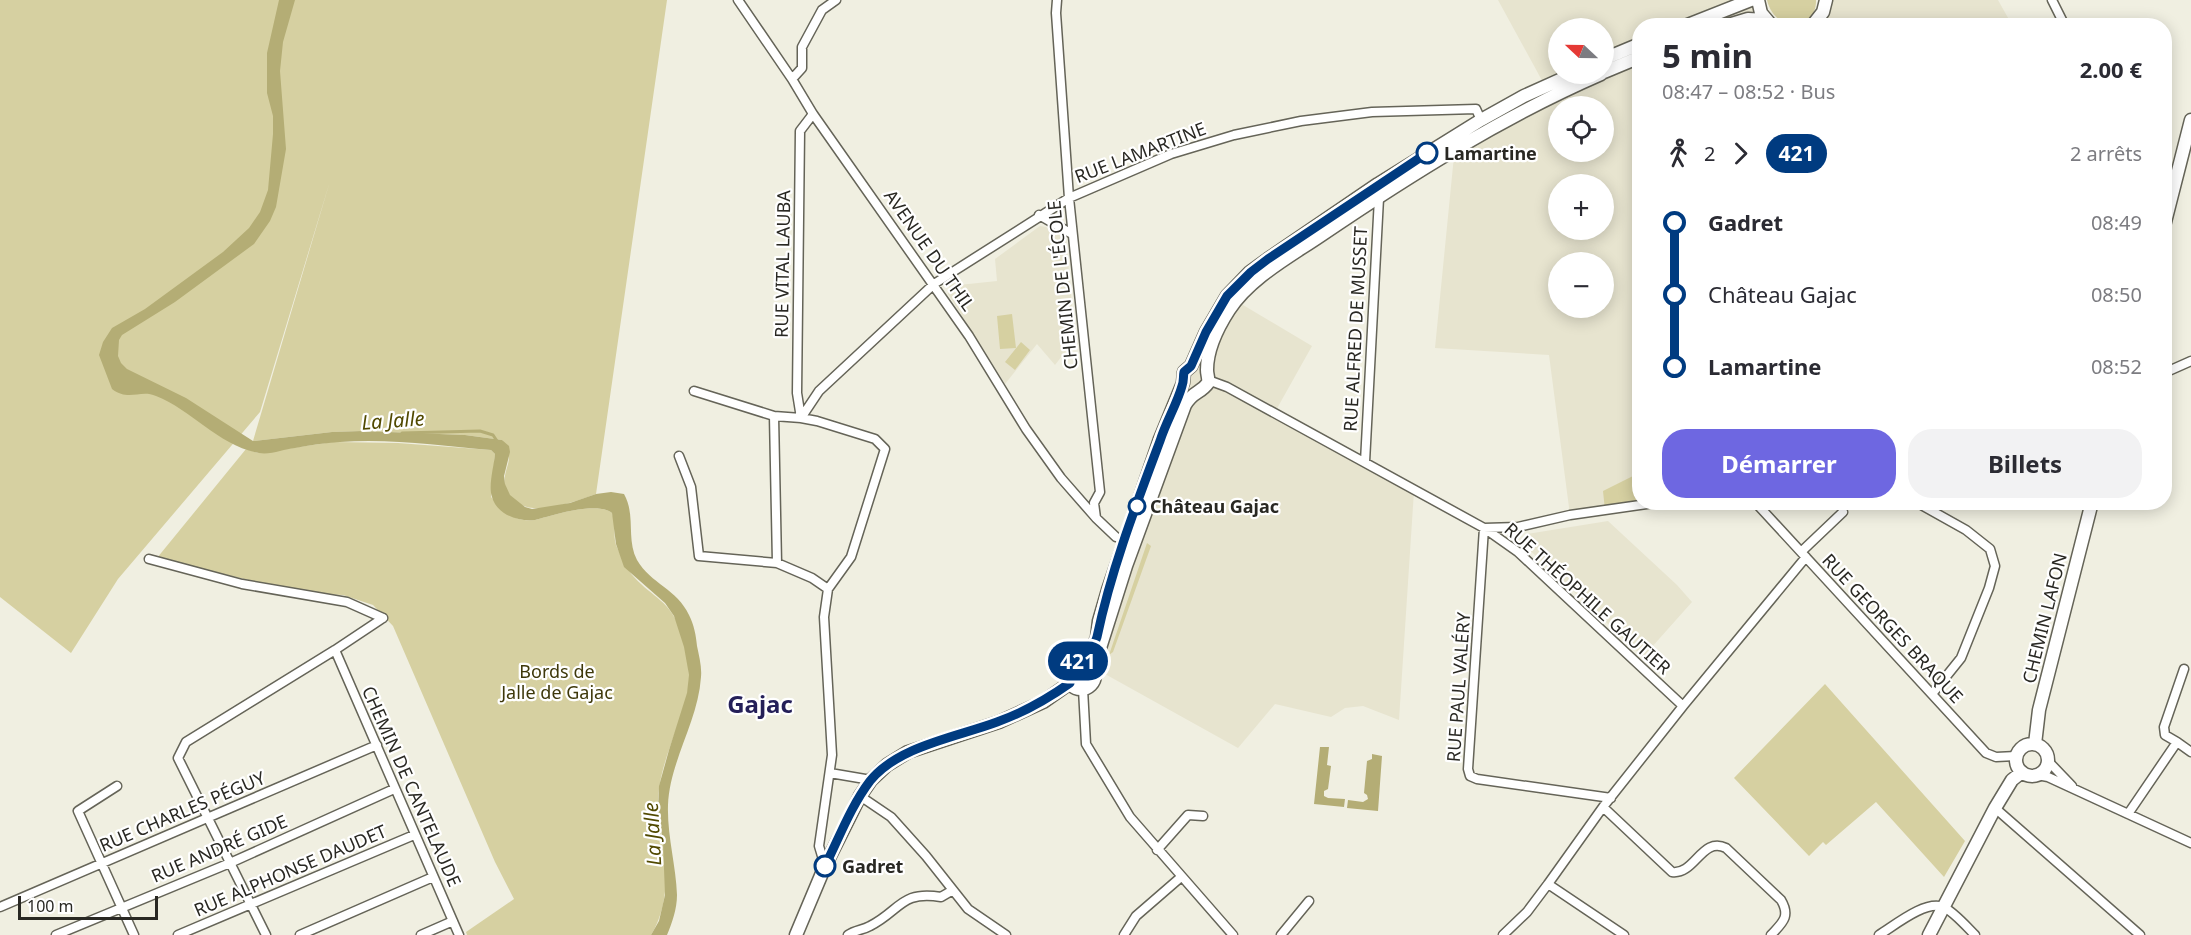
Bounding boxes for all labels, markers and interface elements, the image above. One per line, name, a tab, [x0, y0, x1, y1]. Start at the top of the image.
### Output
north arrow	[1548, 18, 1614, 84]
map controls	[1548, 18, 1614, 318]
text: 5 min	[1662, 33, 1753, 78]
text: 2.00 €	[2080, 54, 2142, 84]
text: 08:47 – 08:52 · Bus	[1662, 78, 1835, 105]
button: locate	[1548, 96, 1614, 162]
street label: RUE LAMARTINE	[1071, 116, 1209, 188]
icon: walk	[1662, 137, 1695, 170]
icon: forward	[1724, 137, 1757, 170]
text: 421	[1778, 139, 1815, 167]
text: 2	[1704, 140, 1715, 167]
text: 2 arrêts	[2070, 140, 2142, 167]
place label: Lamartine	[1444, 141, 1537, 165]
marker: Lamartine	[1416, 142, 1438, 164]
button: +	[1548, 174, 1614, 240]
street label: AVENUE DU THIL	[879, 185, 981, 315]
street label: RUE VITAL LAUBA	[769, 190, 795, 338]
street label: CHEMIN DE L'ÉCOLE	[1041, 199, 1083, 371]
text: Gadret	[1708, 207, 1783, 237]
text: 08:49	[2091, 209, 2142, 236]
street label: RUE ALFRED DE MUSSET	[1338, 226, 1372, 432]
button: −	[1548, 252, 1614, 318]
text: Château Gajac	[1708, 279, 1857, 309]
text: 08:50	[2091, 281, 2142, 308]
text: Lamartine	[1708, 351, 1822, 381]
text: 08:52	[2091, 353, 2142, 380]
water label: La Jalle	[361, 404, 425, 436]
button: Démarrer	[1662, 429, 1896, 498]
button: Billets	[1908, 429, 2142, 498]
place label: Château Gajac	[1150, 494, 1279, 518]
marker: Château Gajac	[1128, 497, 1146, 515]
street label: RUE THÉOPHILE GAUTIER	[1500, 517, 1676, 679]
street label: RUE GEORGES BRAQUE	[1817, 548, 1969, 708]
street label: CHEMIN LAFON	[2016, 550, 2072, 686]
street label: RUE PAUL VALÉRY	[1441, 610, 1475, 763]
line badge: 421	[1044, 642, 1112, 680]
text: 421	[1060, 647, 1096, 675]
park label: Bords de Jalle de Gajac	[499, 659, 613, 704]
street label: CHEMIN DE CANTELAUDE	[357, 682, 467, 890]
district label: Gajac	[727, 687, 793, 720]
street label: RUE CHARLES PÉGUY	[95, 765, 269, 857]
water label: La Jalle	[637, 802, 667, 866]
street label: RUE ANDRÉ GIDE	[147, 809, 291, 887]
street label: RUE ALPHONSE DAUDET	[190, 818, 390, 922]
place label: Gadret	[842, 854, 904, 878]
marker: Gadret	[814, 855, 836, 877]
scale bar	[18, 893, 158, 920]
text: 100 m	[27, 895, 74, 917]

